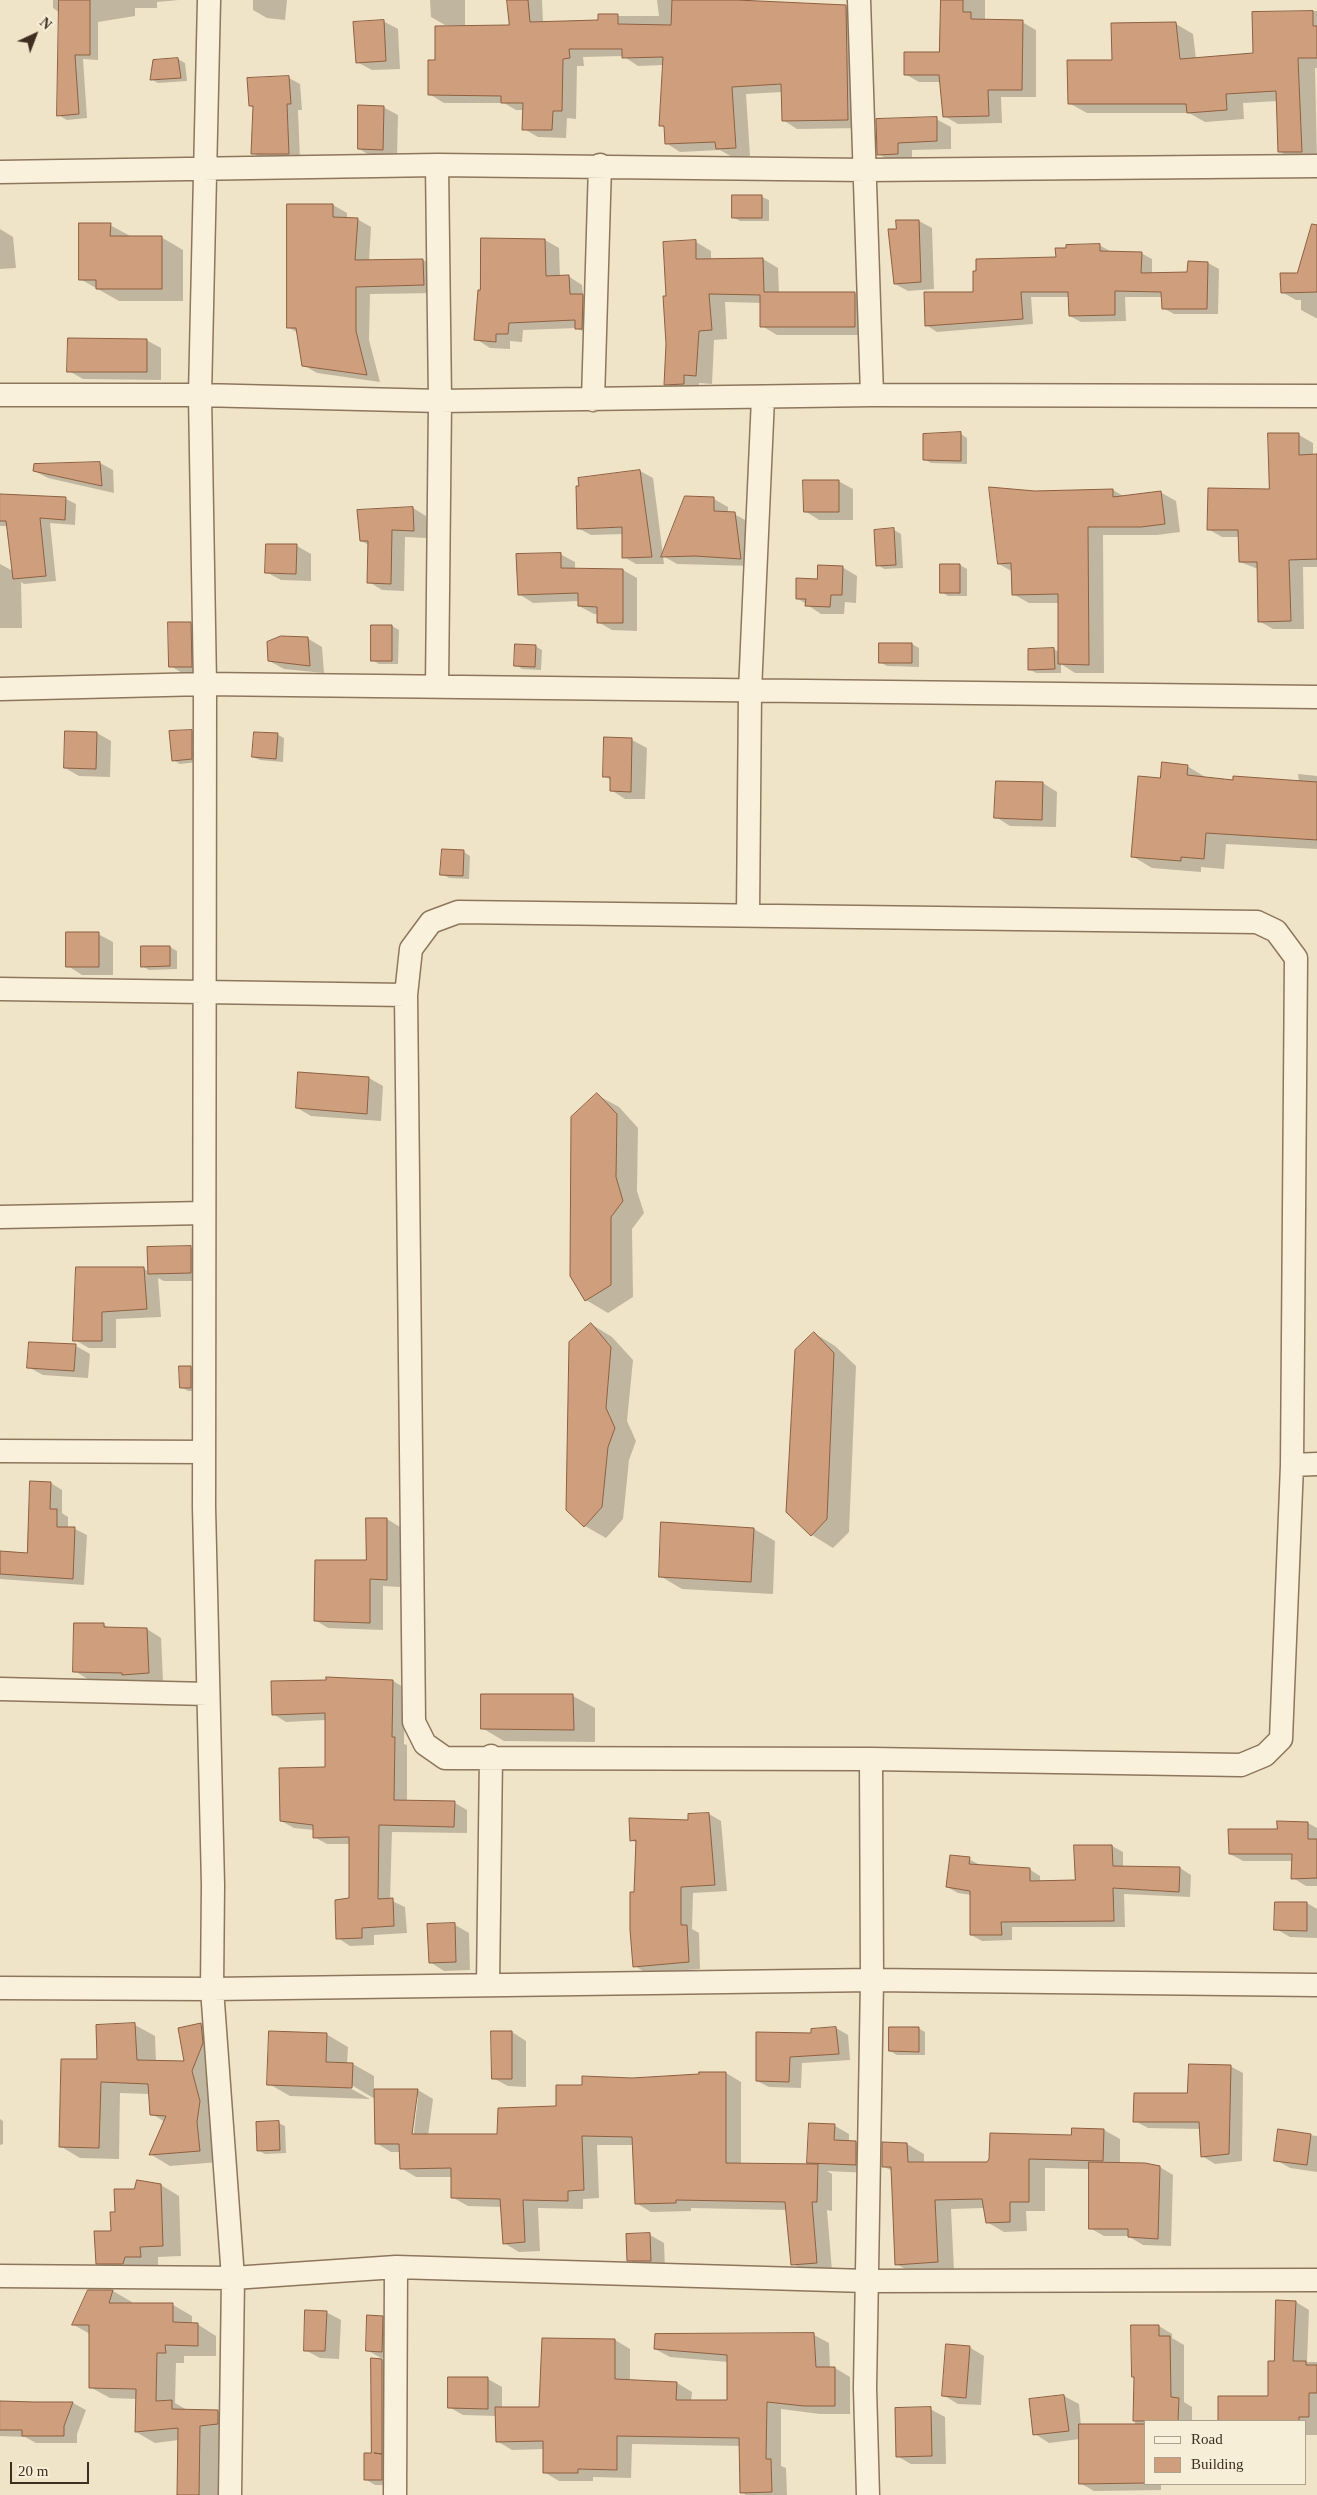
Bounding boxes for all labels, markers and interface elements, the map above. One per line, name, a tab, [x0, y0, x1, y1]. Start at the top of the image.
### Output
north arrow	[10, 10, 60, 60]
text: N	[37, 15, 54, 33]
legend	[1144, 2420, 1307, 2485]
text: Road	[1191, 2431, 1223, 2447]
scale bar	[12, 2452, 91, 2484]
text: Building	[1191, 2456, 1244, 2472]
text: 20 m	[18, 2463, 48, 2479]

